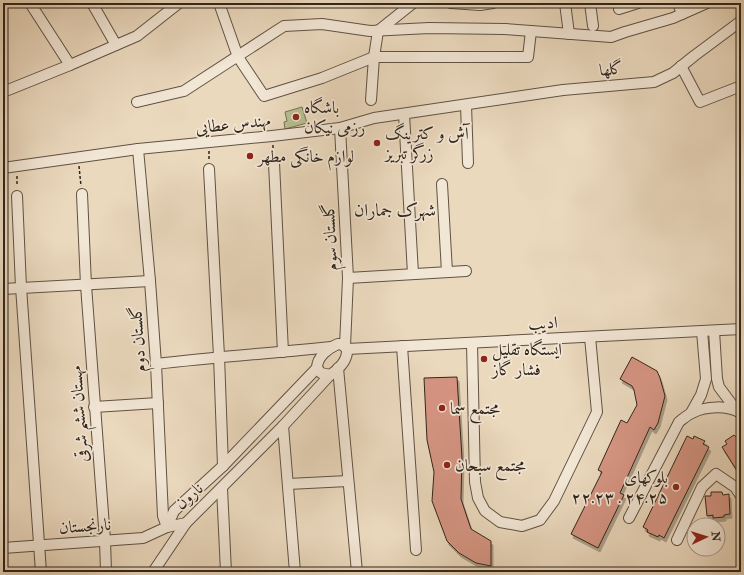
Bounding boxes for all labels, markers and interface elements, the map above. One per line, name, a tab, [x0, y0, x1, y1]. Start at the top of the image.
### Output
street label: گلها	[598, 57, 624, 81]
place label: باشگاه رزمی نیکان	[304, 96, 365, 138]
street label: مهندس عطایی	[194, 110, 272, 139]
marker: باشگاه رزمی نیکان	[291, 112, 301, 122]
place label: آش و کترینگ زرگر تبریز	[383, 122, 471, 164]
marker: آش و کترینگ زرگر تبریز	[372, 138, 382, 148]
place label: لوازم خانگی مطهر	[256, 146, 354, 171]
marker: لوازم خانگی مطهر	[245, 151, 255, 161]
district label: شهرک جماران	[354, 199, 436, 222]
street label: گلستان سوم	[318, 203, 346, 271]
street label: گلستان دوم	[125, 305, 155, 373]
street label: ادیب	[528, 312, 559, 334]
place label: ایستگاه تقلیل فشار گاز	[490, 338, 562, 380]
marker: ایستگاه تقلیل فشار گاز	[479, 354, 489, 364]
street label: مهستان ششم شرقی	[65, 364, 99, 463]
place label: مجتمع سما	[450, 398, 501, 424]
marker: مجتمع سما	[437, 403, 447, 413]
place label: مجتمع سبحان	[455, 455, 526, 481]
marker: مجتمع سبحان	[442, 460, 452, 470]
place label: بلوکهای ۲۲.۲۳ . ۲۴.۲۵	[571, 467, 668, 508]
street label: نارون	[171, 478, 207, 514]
marker: بلوکهای ۲۲.۲۳ . ۲۴.۲۵	[671, 482, 681, 492]
street label: نارنجستان	[58, 514, 112, 538]
north arrow	[686, 517, 726, 557]
text: N	[709, 530, 722, 543]

